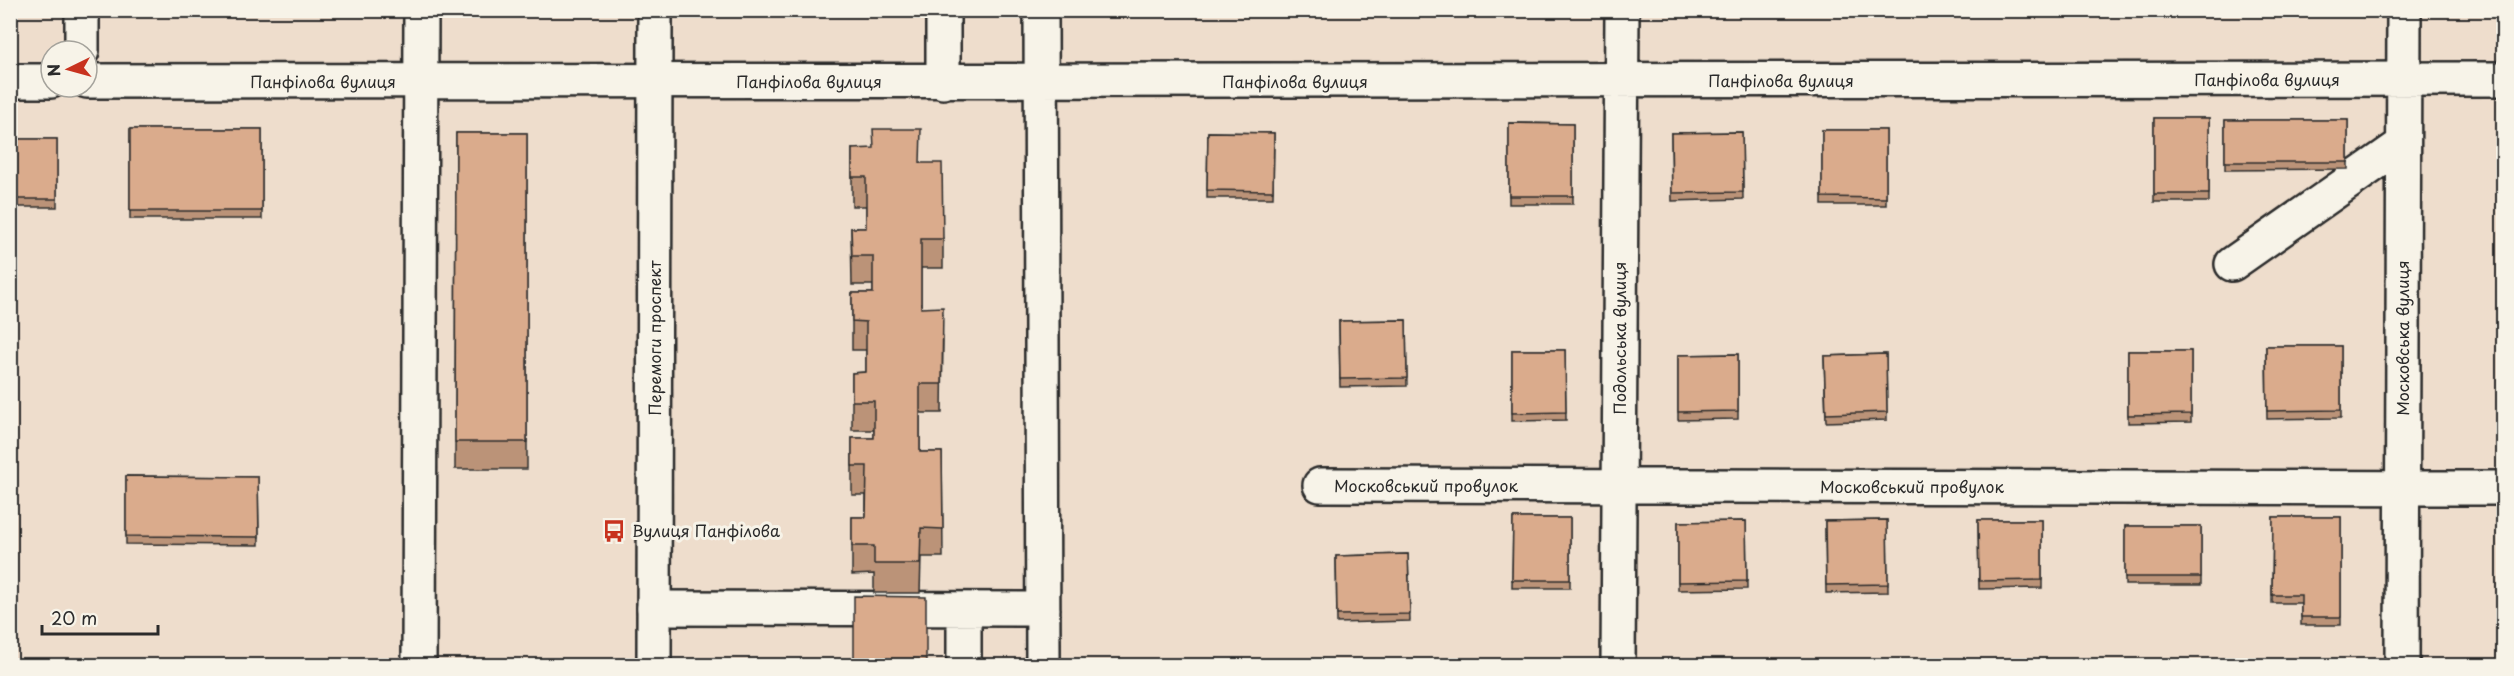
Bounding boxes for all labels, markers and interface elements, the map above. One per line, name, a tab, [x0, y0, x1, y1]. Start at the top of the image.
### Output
north arrow	[39, 39, 99, 99]
text: N	[41, 63, 66, 78]
street label: Панфілова вулиця	[2194, 67, 2340, 91]
street label: Панфілова вулиця	[1708, 68, 1854, 92]
street label: Панфілова вулиця	[250, 69, 396, 93]
street label: Панфілова вулиця	[736, 69, 882, 93]
street label: Панфілова вулиця	[1222, 69, 1368, 93]
street label: Перемоги проспект	[642, 260, 666, 415]
street label: Московська вулиця	[2390, 260, 2414, 416]
street label: Подольська вулиця	[1607, 262, 1631, 414]
street label: Московський провулок	[1334, 473, 1518, 497]
street label: Московський провулок	[1820, 474, 2004, 498]
bus stop icon: Вулиця Панфілова	[601, 518, 627, 544]
place label: Вулиця Панфілова	[632, 518, 780, 542]
scale bar	[42, 598, 158, 636]
text: 20 m	[51, 604, 97, 631]

